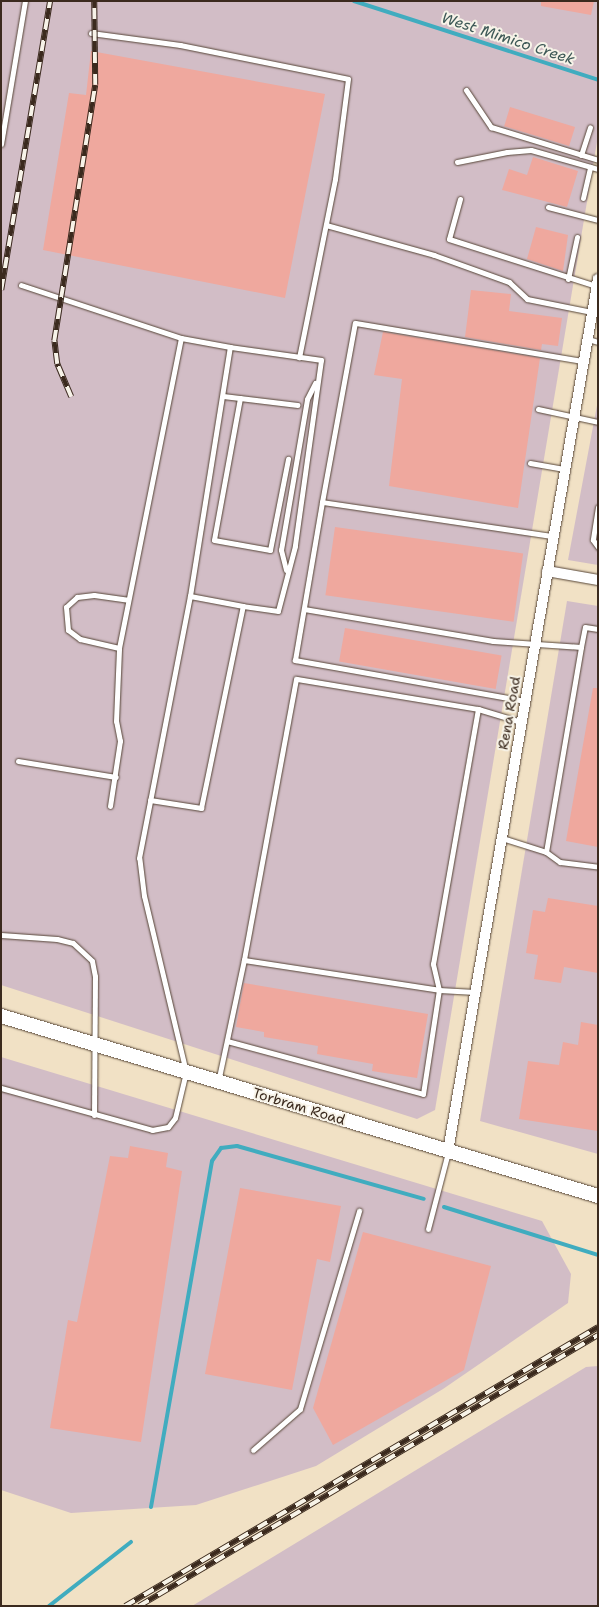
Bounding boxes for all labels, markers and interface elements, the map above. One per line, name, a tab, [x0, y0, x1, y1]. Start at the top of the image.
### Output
water label: West Mimico Creek	[439, 9, 577, 69]
street label: Rena Road	[494, 675, 524, 751]
street label: Torbram Road	[251, 1084, 347, 1128]

